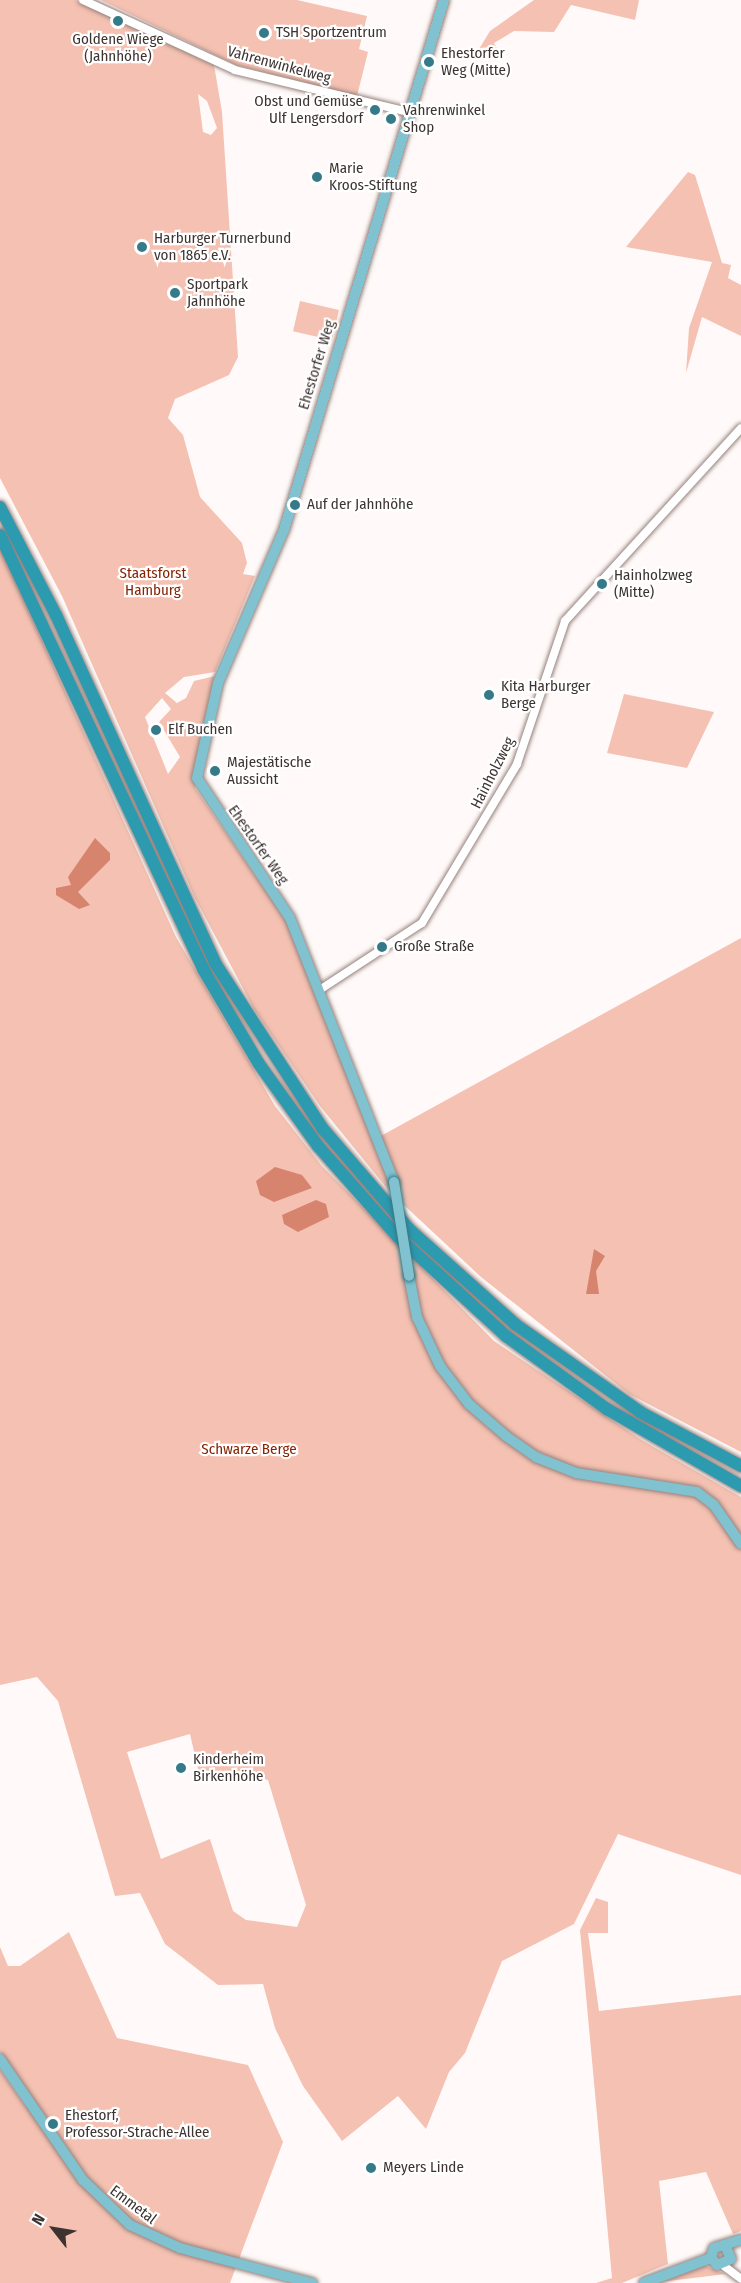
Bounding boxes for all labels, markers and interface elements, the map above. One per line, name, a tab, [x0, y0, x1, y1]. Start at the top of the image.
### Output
marker: Goldene Wiege (Jahnhöhe)	[111, 14, 125, 28]
place label: TSH Sportzentrum	[276, 24, 387, 42]
marker: TSH Sportzentrum	[257, 26, 271, 40]
place label: Goldene Wiege (Jahnhöhe)	[72, 30, 164, 65]
street label: Vahrenwinkelweg	[225, 43, 333, 87]
place label: Ehestorfer Weg (Mitte)	[441, 44, 510, 79]
marker: Ehestorfer Weg (Mitte)	[422, 55, 436, 69]
place label: Obst und Gemüse Ulf Lengersdorf	[254, 92, 363, 127]
place label: Vahrenwinkel Shop	[403, 101, 485, 136]
marker: Obst und Gemüse Ulf Lengersdorf	[368, 103, 382, 117]
marker: Vahrenwinkel Shop	[384, 112, 398, 126]
place label: Marie Kroos-Stiftung	[329, 159, 417, 194]
marker: Marie Kroos-Stiftung	[310, 170, 324, 184]
place label: Harburger Turnerbund von 1865 e.V.	[154, 229, 291, 264]
marker: Harburger Turnerbund von 1865 e.V.	[135, 240, 149, 254]
place label: Sportpark Jahnhöhe	[187, 275, 248, 310]
marker: Sportpark Jahnhöhe	[168, 286, 182, 300]
street label: Ehestorfer Weg	[295, 318, 339, 412]
place label: Auf der Jahnhöhe	[307, 496, 413, 514]
marker: Auf der Jahnhöhe	[288, 498, 302, 512]
park label: Staatsforst Hamburg	[120, 564, 186, 599]
place label: Hainholzweg (Mitte)	[614, 566, 692, 601]
marker: Hainholzweg (Mitte)	[595, 577, 609, 591]
place label: Kita Harburger Berge	[501, 677, 590, 712]
marker: Kita Harburger Berge	[482, 688, 496, 702]
place label: Elf Buchen	[168, 721, 233, 739]
marker: Elf Buchen	[149, 723, 163, 737]
street label: Hainholzweg	[467, 734, 519, 812]
place label: Majestätische Aussicht	[227, 753, 311, 788]
marker: Majestätische Aussicht	[208, 764, 222, 778]
street label: Ehestorfer Weg	[224, 802, 292, 888]
place label: Große Straße	[394, 938, 474, 956]
marker: Große Straße	[375, 940, 389, 954]
park label: Schwarze Berge	[201, 1441, 297, 1459]
place label: Kinderheim Birkenhöhe	[193, 1750, 264, 1785]
marker: Kinderheim Birkenhöhe	[174, 1761, 188, 1775]
place label: Ehestorf, Professor-Strache-Allee	[65, 2106, 209, 2141]
marker: Ehestorf, Professor-Strache-Allee	[46, 2117, 60, 2131]
place label: Meyers Linde	[383, 2159, 464, 2177]
marker: Meyers Linde	[364, 2161, 378, 2175]
street label: Emmetal	[106, 2182, 160, 2228]
north arrow	[24, 2199, 84, 2259]
text: N	[28, 2210, 49, 2228]

